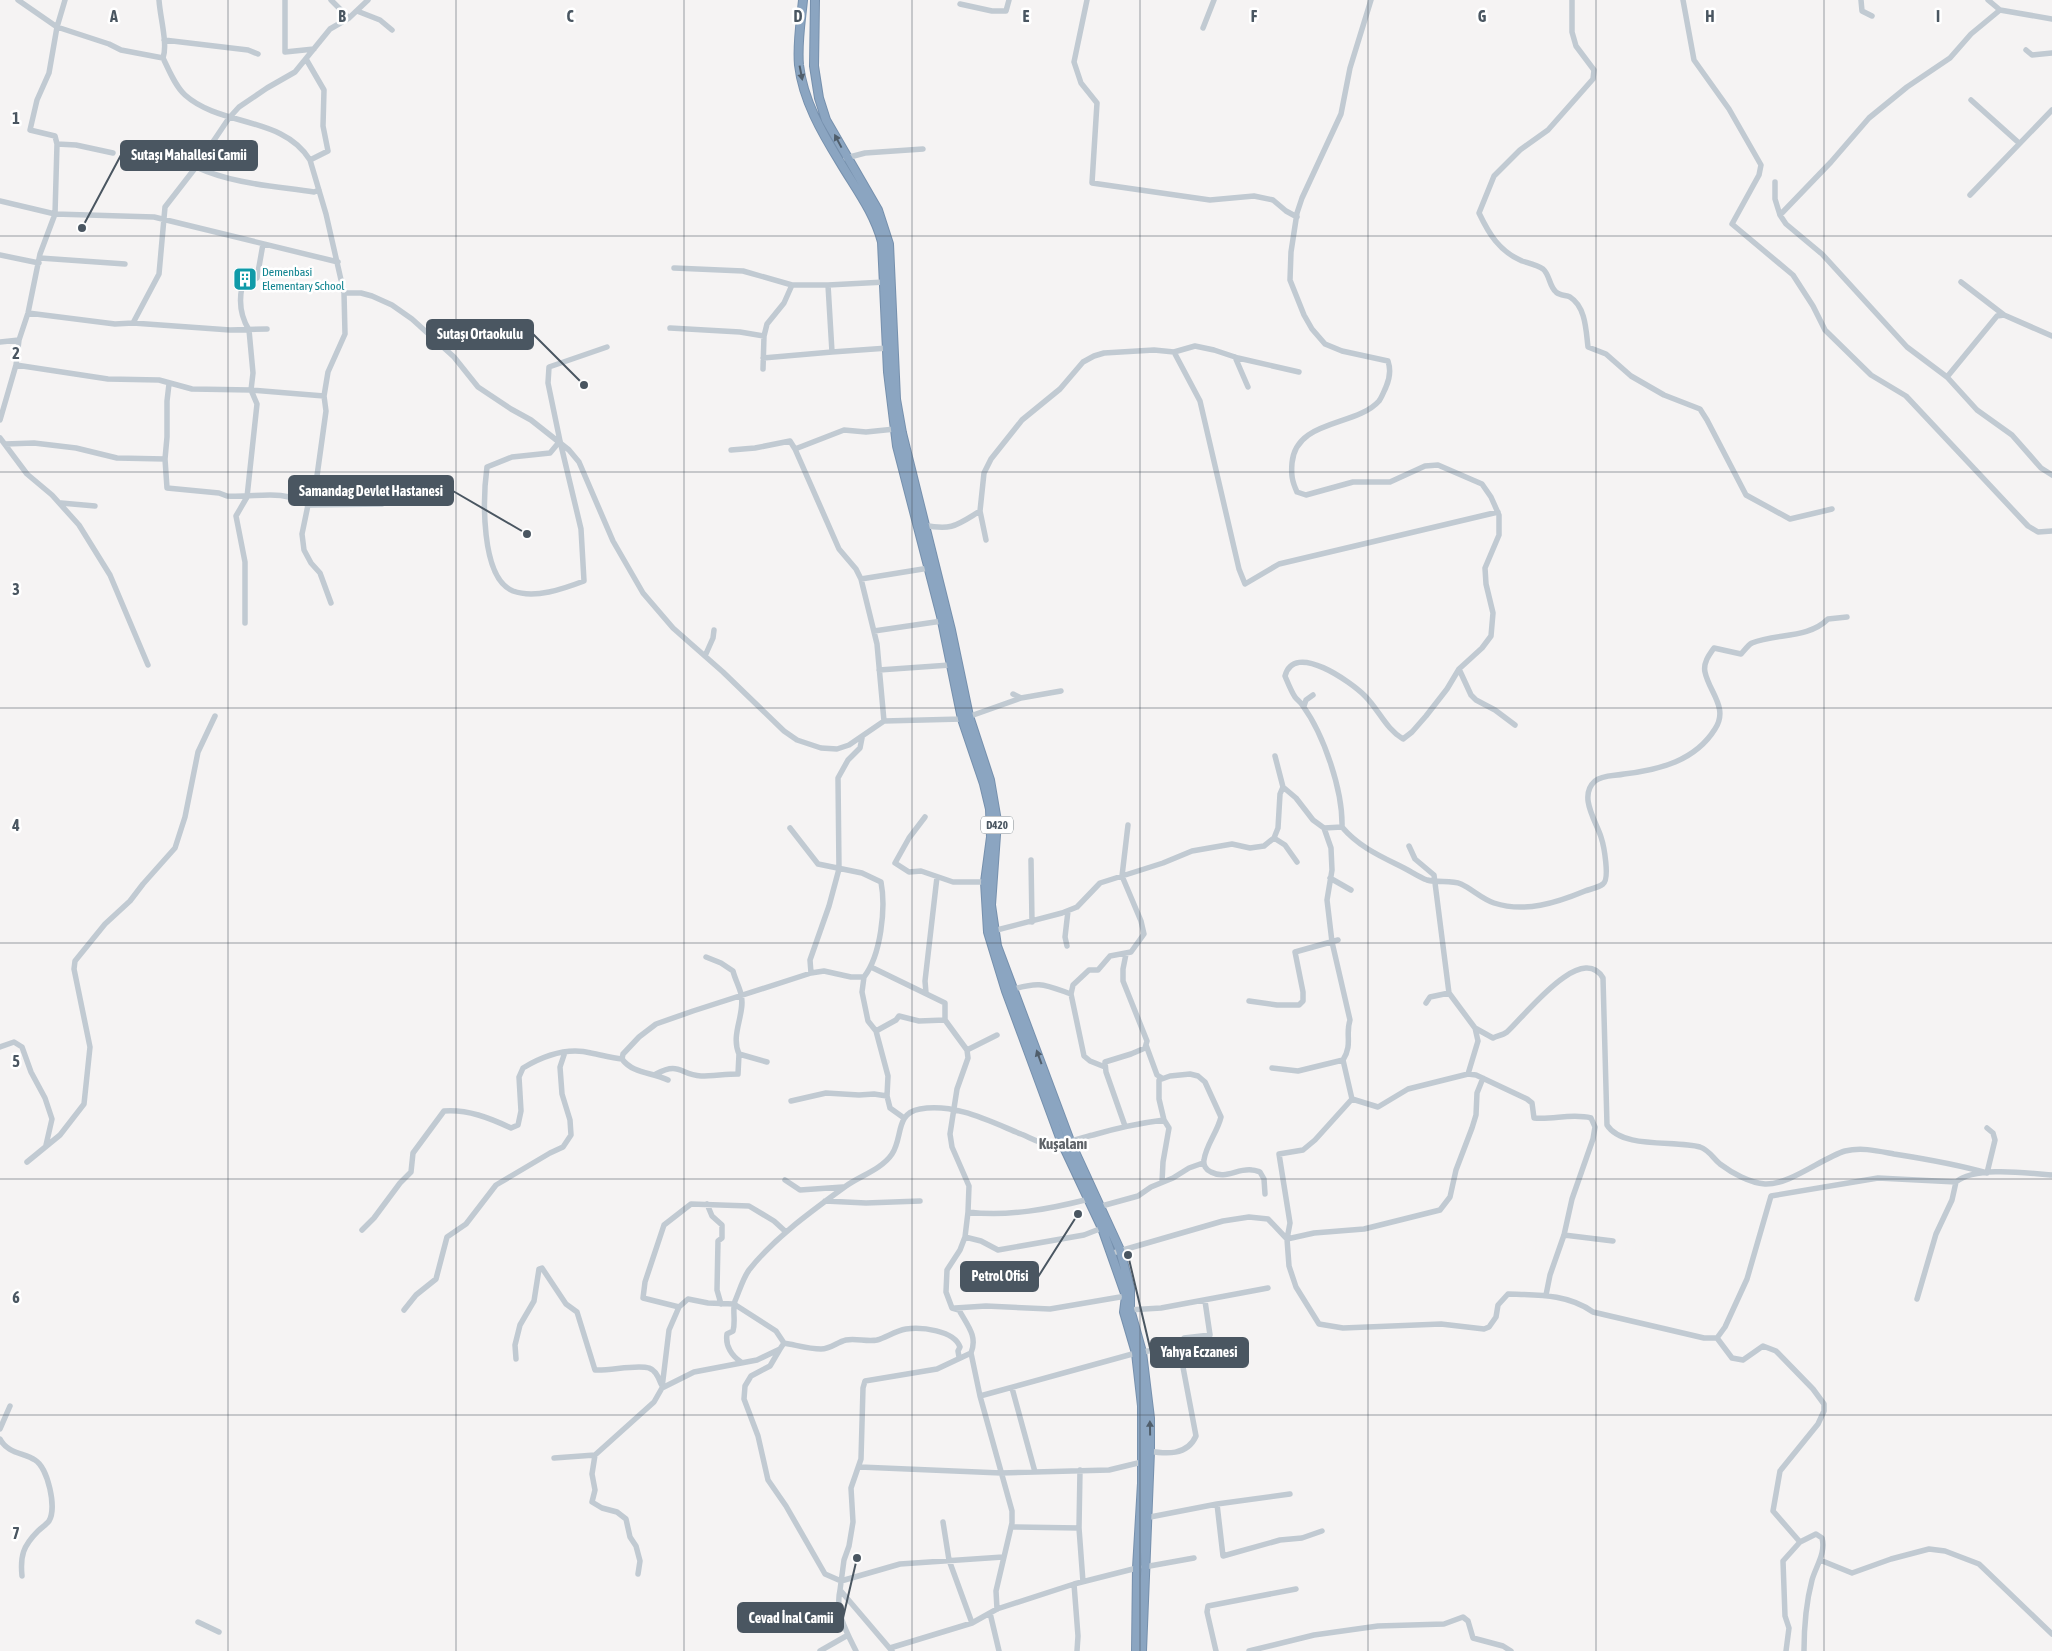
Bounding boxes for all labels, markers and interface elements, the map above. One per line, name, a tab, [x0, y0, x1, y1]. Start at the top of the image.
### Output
text: A	[109, 7, 118, 25]
text: B	[338, 7, 346, 25]
text: C	[566, 7, 574, 25]
text: D	[794, 7, 803, 25]
text: E	[1023, 7, 1030, 25]
text: F	[1251, 7, 1258, 25]
text: G	[1478, 7, 1487, 25]
text: H	[1705, 7, 1715, 25]
text: I	[1936, 7, 1940, 25]
one-way arrow	[797, 65, 805, 81]
text: 1	[12, 109, 20, 127]
one-way arrow	[834, 134, 842, 148]
callout: Sutaşı Mahallesi Camii	[121, 141, 257, 170]
text: Sutaşı Mahallesi Camii	[131, 147, 247, 163]
place label: Demenbasi Elementary School	[262, 265, 345, 293]
building icon: Demenbasi Elementary School	[232, 266, 258, 292]
callout: Sutaşı Ortaokulu	[427, 320, 533, 349]
text: Sutaşı Ortaokulu	[437, 326, 523, 342]
text: 2	[12, 344, 20, 362]
callout: Samandag Devlet Hastanesi	[289, 476, 453, 505]
text: Samandag Devlet Hastanesi	[299, 483, 443, 499]
text: 3	[12, 580, 20, 598]
text: 4	[11, 816, 20, 834]
road number: D420	[981, 816, 1013, 834]
one-way arrow	[1035, 1050, 1042, 1065]
text: 5	[12, 1052, 20, 1070]
district label: Kuşalanı	[1039, 1135, 1087, 1152]
callout: Petrol Ofisi	[961, 1262, 1038, 1291]
text: Petrol Ofisi	[972, 1268, 1028, 1284]
text: 6	[12, 1288, 20, 1306]
callout: Yahya Eczanesi	[1151, 1338, 1248, 1367]
text: Yahya Eczanesi	[1160, 1344, 1237, 1360]
one-way arrow	[1146, 1419, 1154, 1435]
text: 7	[12, 1524, 20, 1542]
callout: Cevad İnal Camii	[738, 1603, 843, 1632]
text: Cevad İnal Camii	[748, 1609, 834, 1626]

